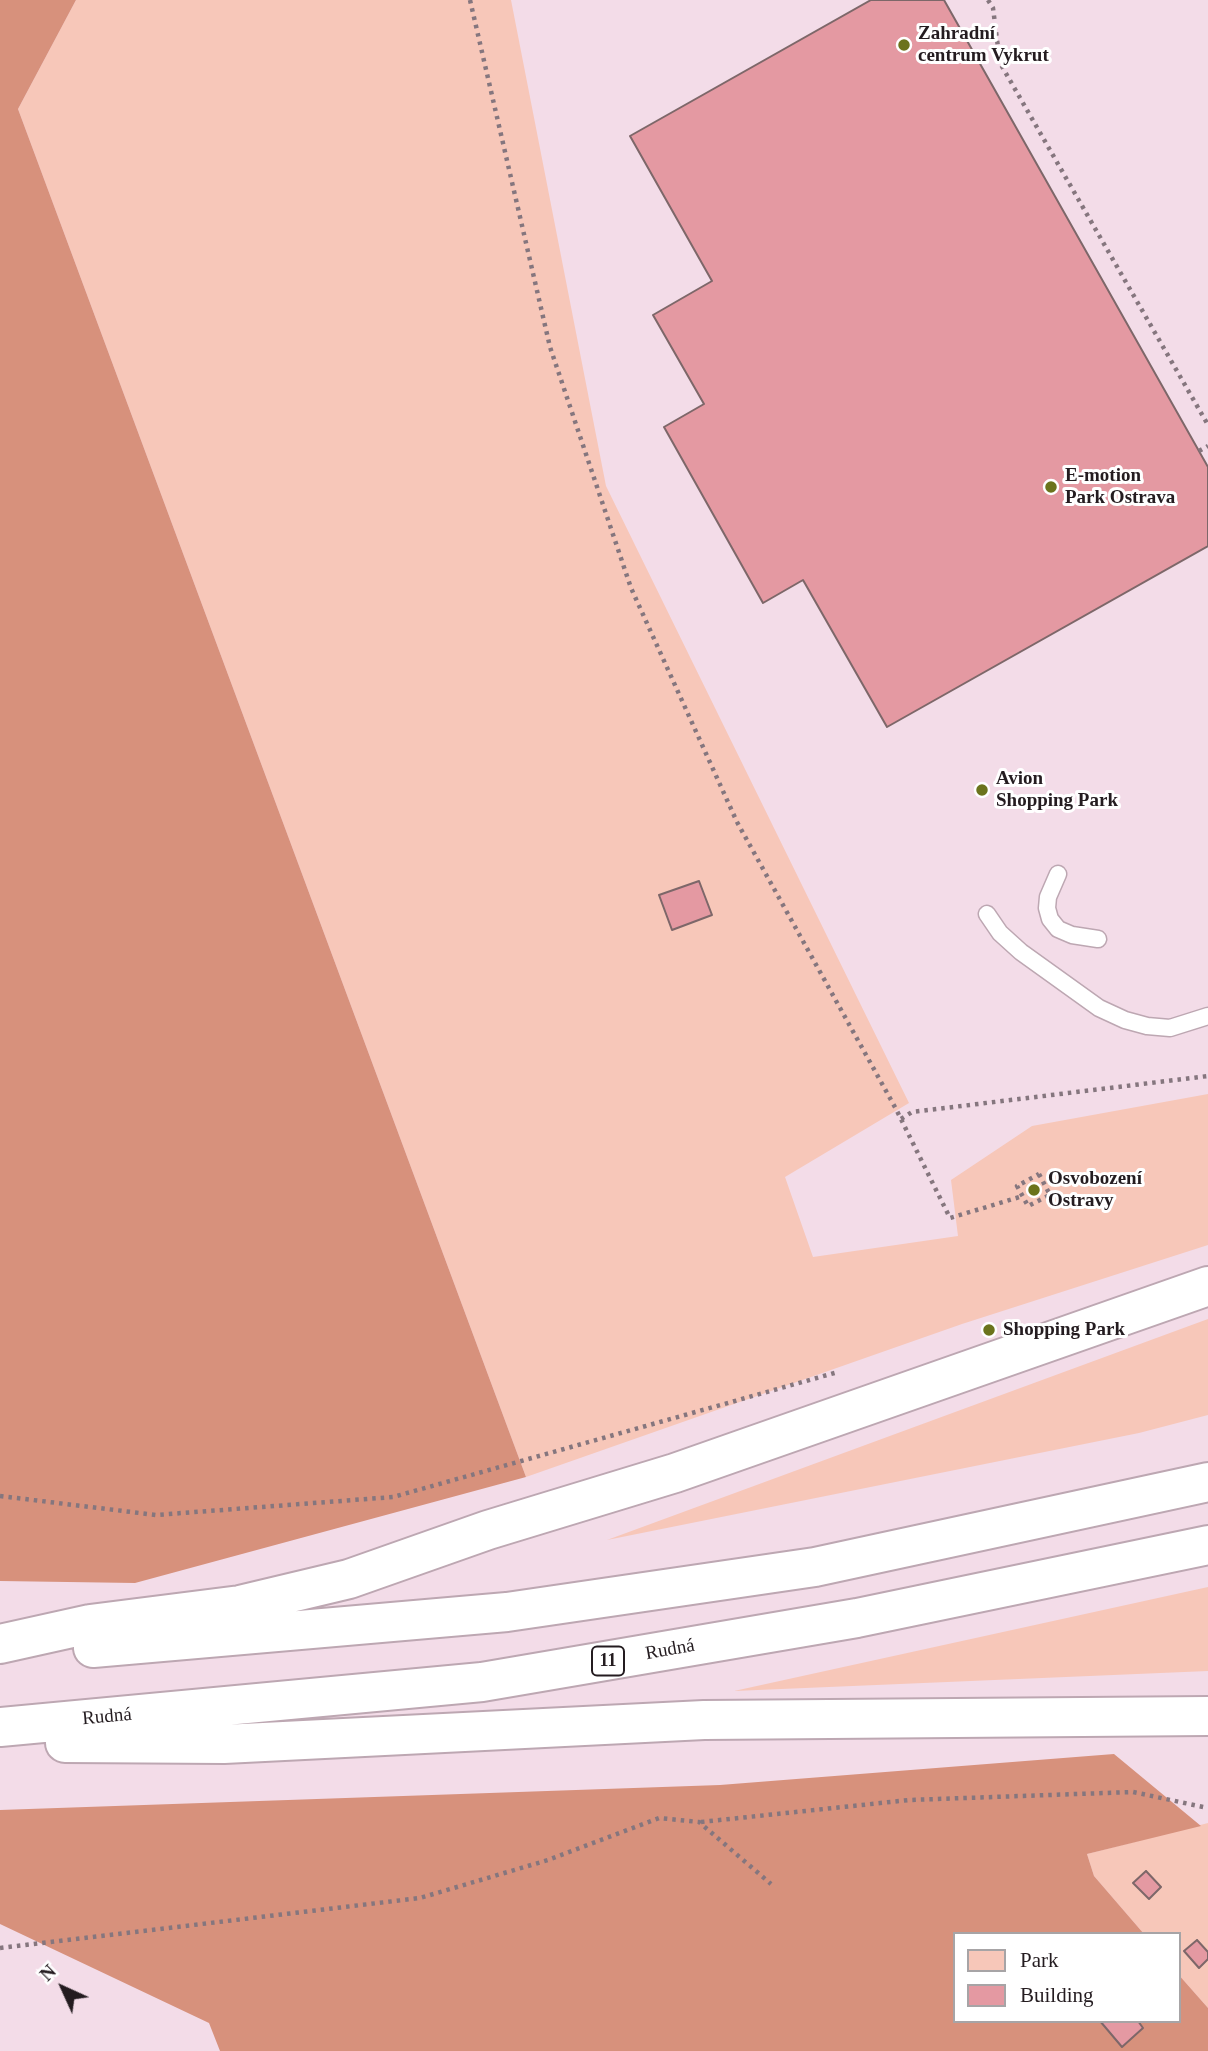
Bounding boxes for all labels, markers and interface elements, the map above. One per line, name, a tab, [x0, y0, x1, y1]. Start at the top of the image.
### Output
place label: Zahradní centrum Vykrut	[918, 23, 1049, 67]
marker: Zahradní centrum Vykrut	[896, 37, 912, 53]
place label: E-motion Park Ostrava	[1065, 465, 1175, 509]
marker: E-motion Park Ostrava	[1043, 479, 1059, 495]
place label: Avion Shopping Park	[996, 768, 1118, 812]
marker: Avion Shopping Park	[974, 782, 990, 798]
place label: Osvobození Ostravy	[1048, 1168, 1142, 1212]
marker: Osvobození Ostravy	[1026, 1182, 1042, 1198]
place label: Shopping Park	[1003, 1319, 1125, 1341]
marker: Shopping Park	[981, 1322, 997, 1338]
street label: Rudná	[644, 1634, 696, 1666]
road number: 11	[592, 1646, 624, 1676]
street label: Rudná	[81, 1703, 133, 1731]
legend	[953, 1932, 1180, 2023]
text: Park	[1020, 1948, 1059, 1972]
north arrow	[28, 1953, 98, 2023]
text: N	[36, 1961, 60, 1985]
text: Building	[1020, 1983, 1094, 2007]

